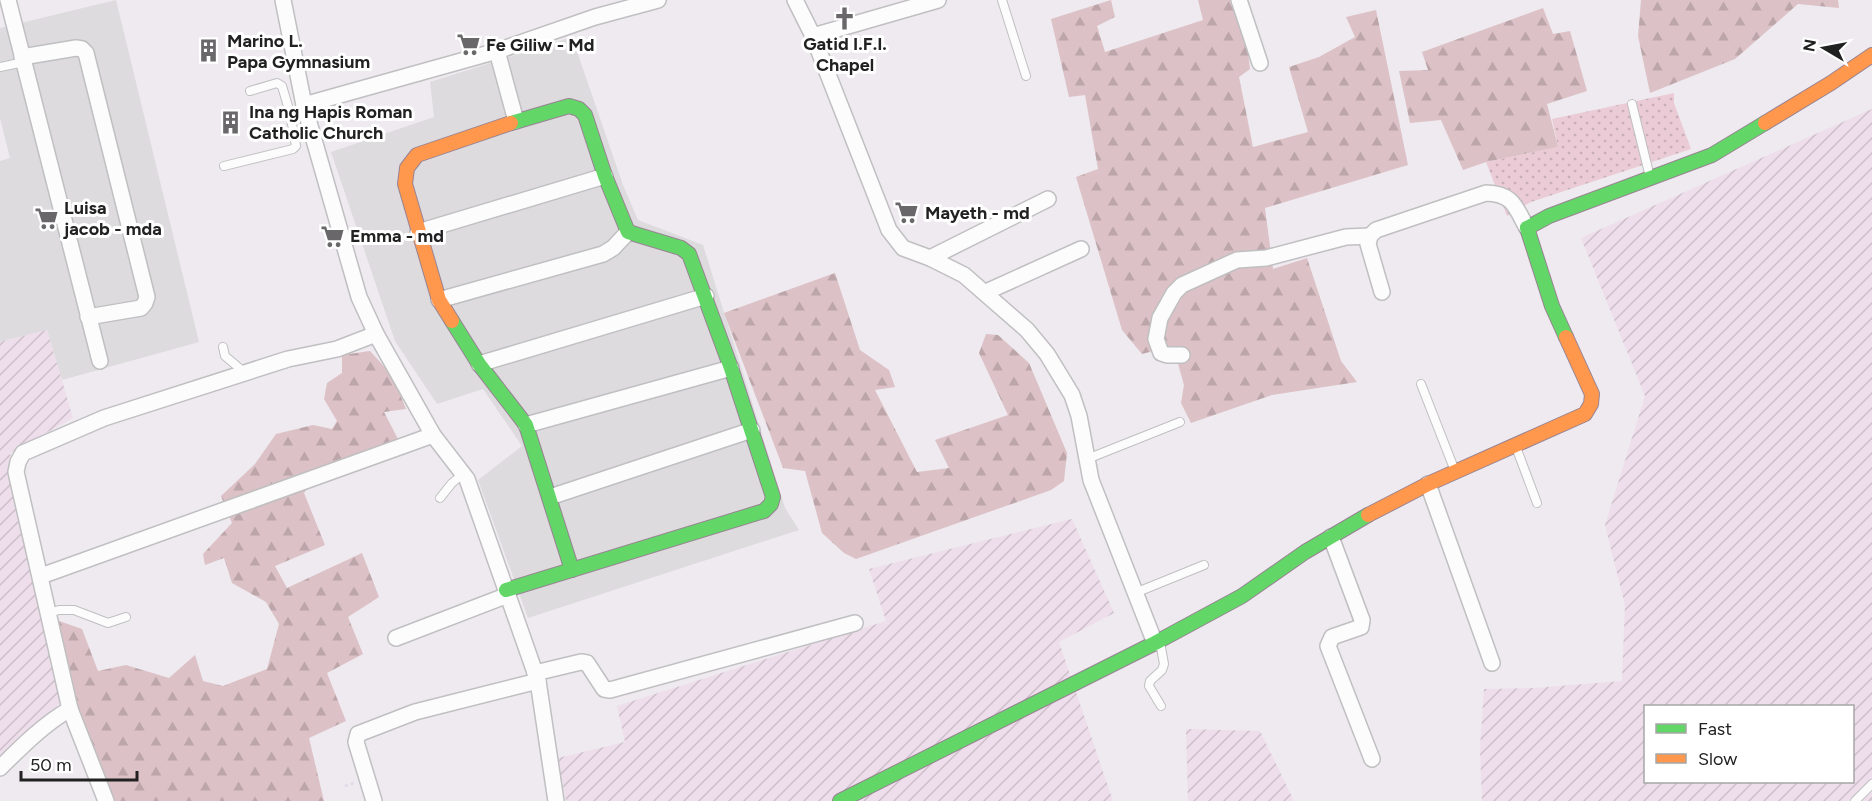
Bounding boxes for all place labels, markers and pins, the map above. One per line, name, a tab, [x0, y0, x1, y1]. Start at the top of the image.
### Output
church icon: Gatid I.F.I. Chapel	[832, 5, 858, 31]
place label: Marino L. Papa Gymnasium	[227, 30, 370, 73]
supermarket icon: Fe Giliw - Md	[455, 32, 481, 58]
place label: Gatid I.F.I. Chapel	[803, 33, 887, 76]
place label: Fe Giliw - Md	[486, 34, 594, 56]
building icon: Marino L. Papa Gymnasium	[196, 38, 222, 64]
place label: Ina ng Hapis Roman Catholic Church	[249, 101, 413, 144]
building icon: Ina ng Hapis Roman Catholic Church	[218, 109, 244, 135]
place label: Luisa jacob - mda	[62, 197, 162, 240]
supermarket icon: Mayeth - md	[894, 200, 920, 226]
place label: Mayeth - md	[925, 202, 1030, 224]
supermarket icon: Luisa jacob - mda	[33, 205, 59, 231]
supermarket icon: Emma - md	[319, 223, 345, 249]
place label: Emma - md	[350, 225, 444, 247]

